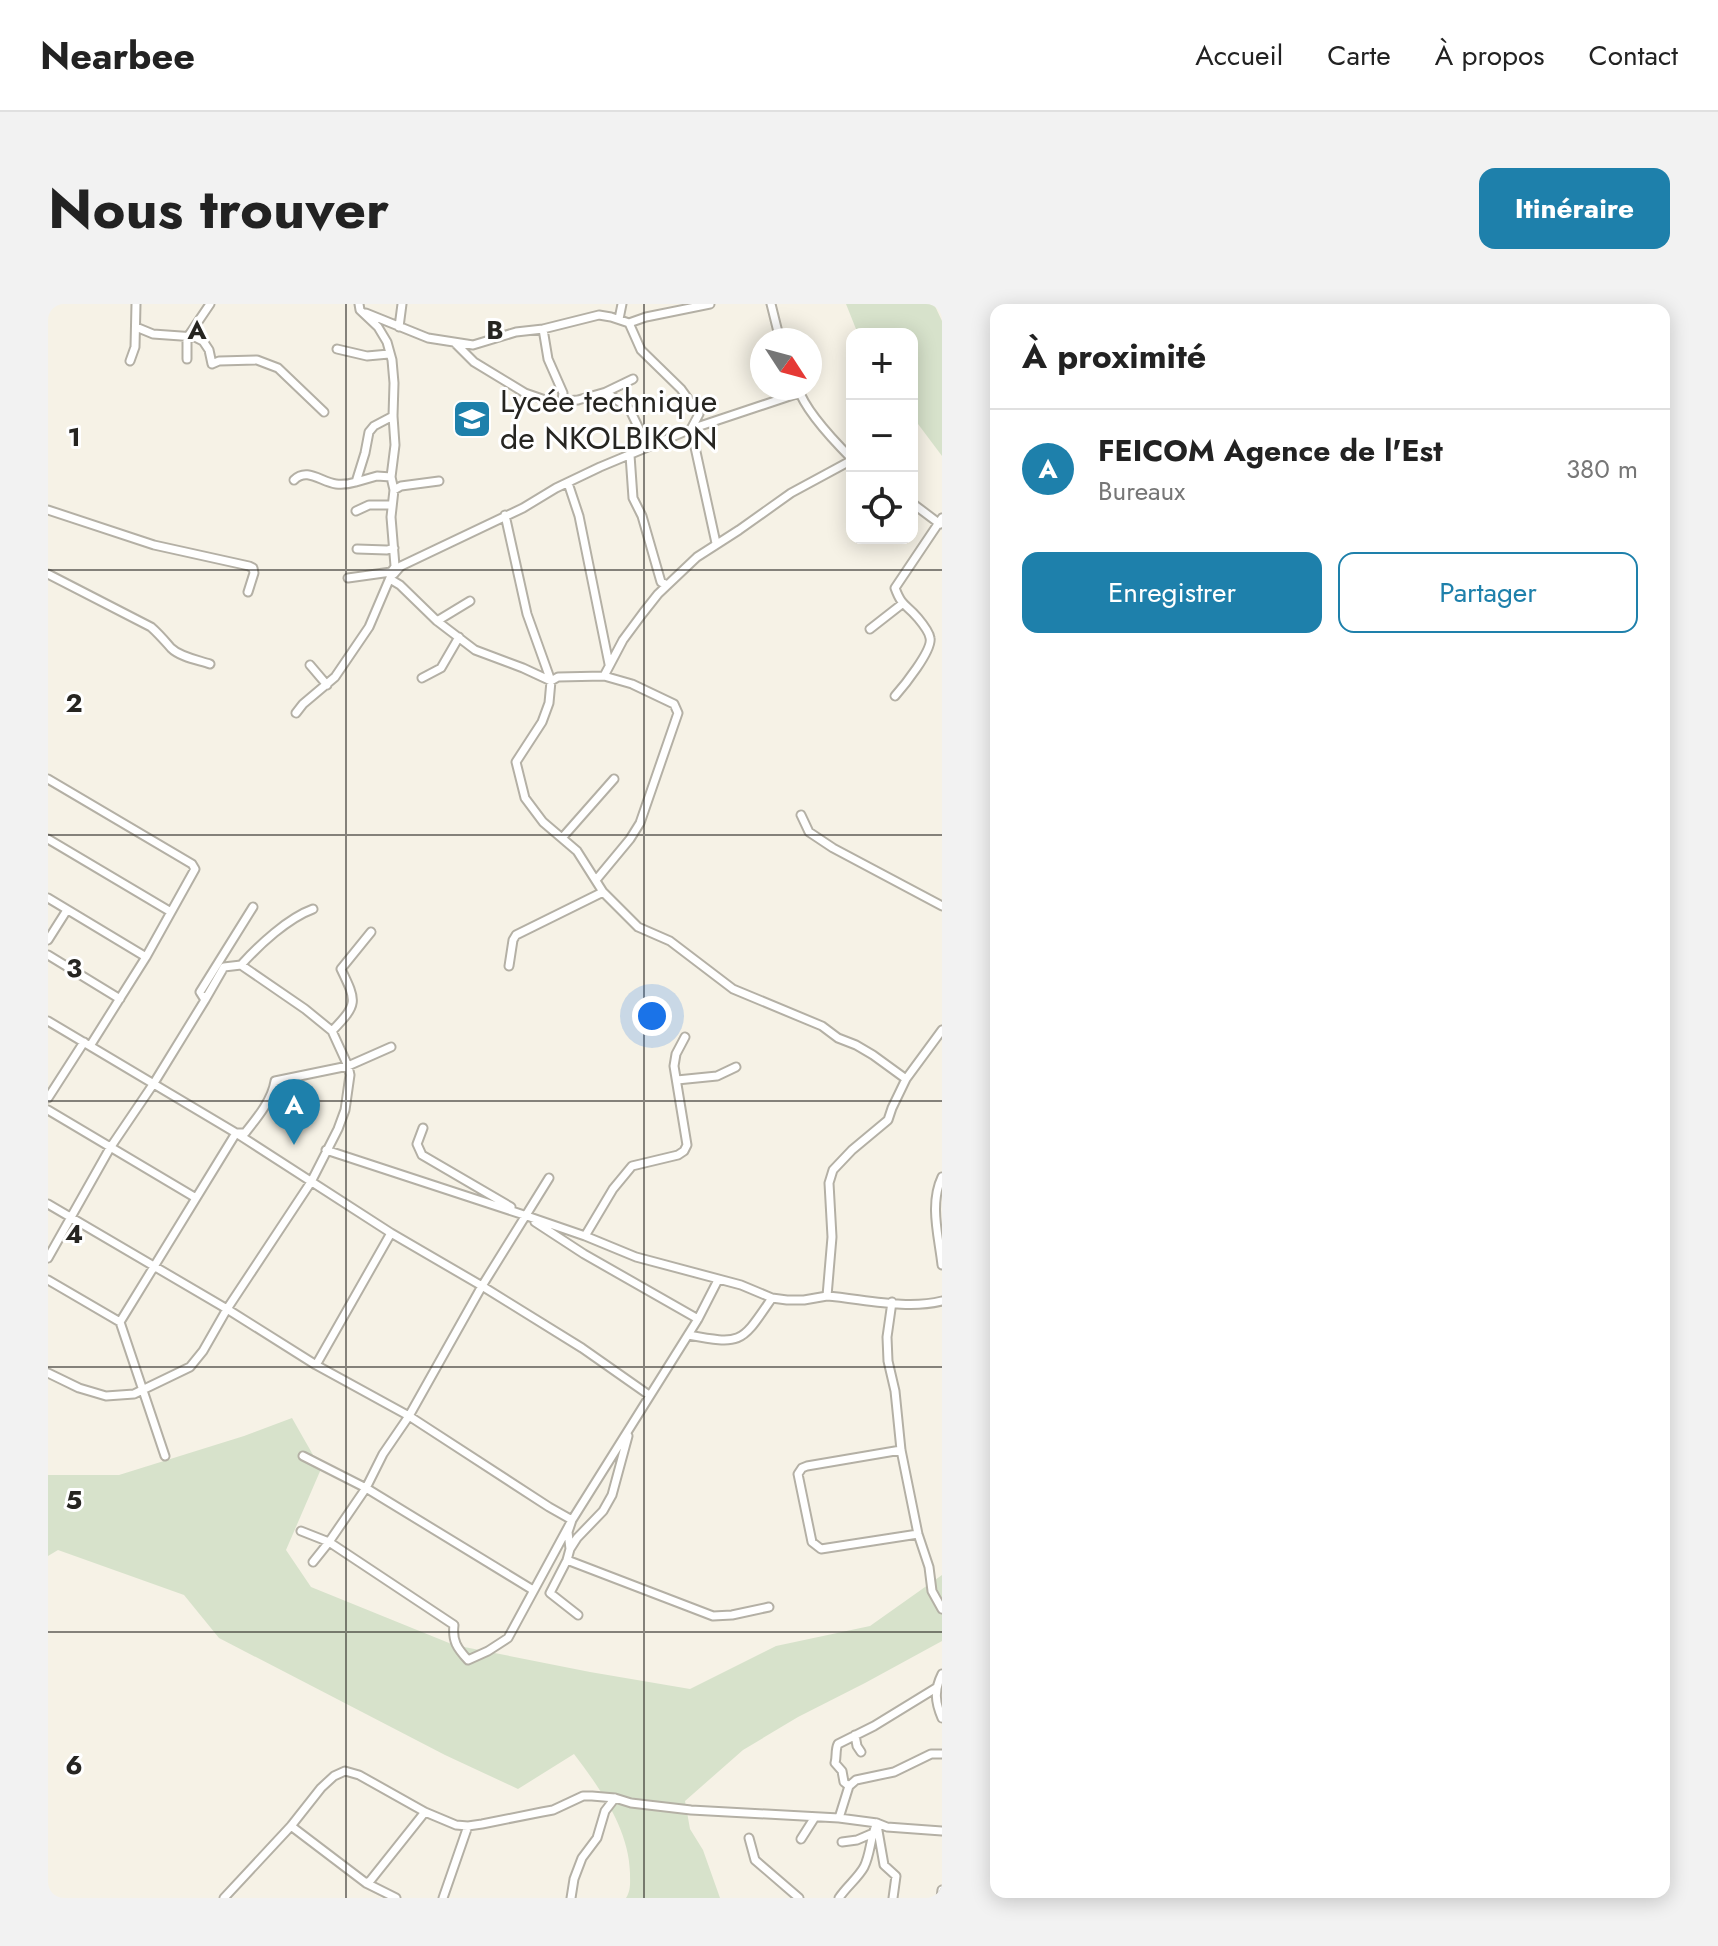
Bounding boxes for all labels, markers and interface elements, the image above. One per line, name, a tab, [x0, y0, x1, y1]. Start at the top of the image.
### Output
text: Nearbee	[40, 28, 195, 83]
text: Accueil	[1195, 35, 1283, 76]
text: Carte	[1327, 35, 1391, 76]
text: À propos	[1435, 35, 1545, 76]
text: Contact	[1589, 35, 1678, 76]
text: Nous trouver	[48, 168, 389, 249]
button: Itinéraire	[1479, 168, 1670, 249]
text: A	[186, 311, 207, 349]
text: B	[486, 311, 504, 349]
north arrow	[750, 328, 822, 400]
map controls	[846, 328, 918, 544]
button: +	[846, 328, 918, 400]
text: À proximité	[1022, 332, 1206, 381]
place label: Lycée technique de NKOLBIKON	[500, 378, 718, 461]
school or university icon: Lycée technique de NKOLBIKON	[451, 398, 493, 440]
button: −	[846, 400, 918, 472]
text: 1	[67, 418, 81, 456]
text: FEICOM Agence de l'Est	[1098, 429, 1443, 472]
text: A	[1038, 450, 1058, 488]
text: 380 m	[1566, 450, 1638, 488]
button: locate	[846, 472, 918, 544]
text: Bureaux	[1098, 472, 1185, 510]
button: Enregistrer	[1022, 552, 1322, 633]
button: Partager	[1338, 552, 1638, 633]
text: 2	[65, 684, 83, 722]
text: 3	[66, 949, 82, 987]
your location	[632, 996, 672, 1036]
pin: A	[268, 1079, 320, 1145]
text: 4	[65, 1215, 83, 1253]
text: 5	[66, 1481, 82, 1519]
text: 6	[65, 1746, 83, 1784]

